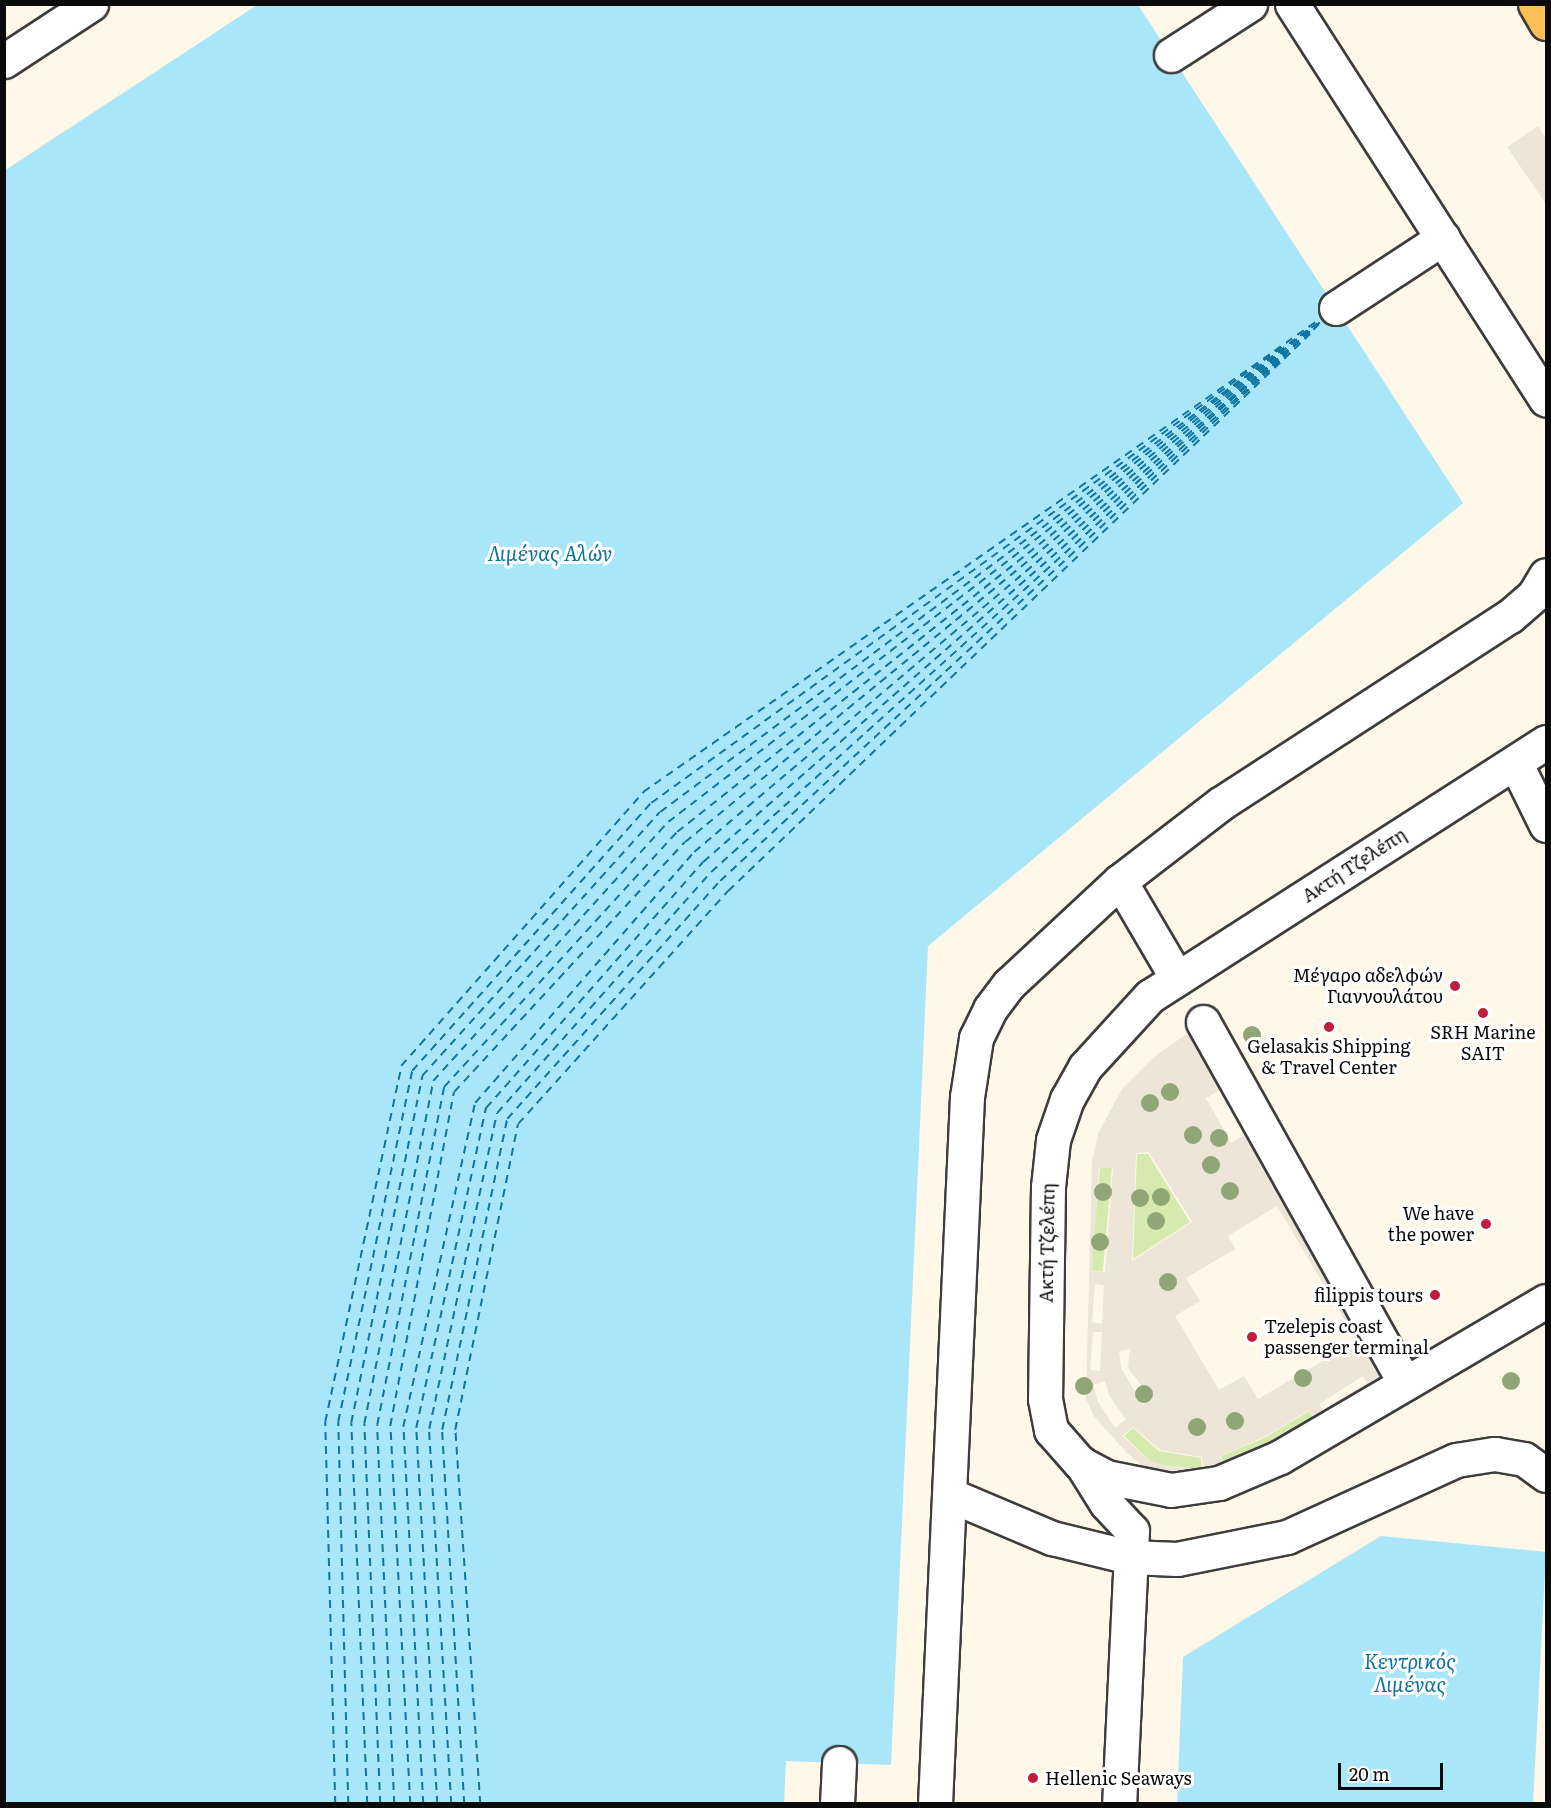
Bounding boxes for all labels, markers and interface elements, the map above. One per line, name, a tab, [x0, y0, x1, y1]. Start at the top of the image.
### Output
water label: Λιμένας Αλών	[487, 540, 613, 564]
street label: Ακτή Τζελέπη	[1298, 823, 1410, 907]
place label: Μέγαρο αδελφών Γιαννουλάτου	[1293, 965, 1443, 1008]
marker: Μέγαρο αδελφών Γιαννουλάτου	[1448, 979, 1462, 993]
marker: SRH Marine SAIT	[1476, 1006, 1490, 1020]
marker: Gelasakis Shipping & Travel Center	[1322, 1020, 1336, 1034]
place label: SRH Marine SAIT	[1430, 1022, 1536, 1064]
place label: Gelasakis Shipping & Travel Center	[1247, 1036, 1411, 1078]
street label: Ακτή Τζελέπη	[1035, 1183, 1059, 1303]
place label: We have the power	[1388, 1203, 1474, 1246]
marker: We have the power	[1479, 1217, 1493, 1231]
place label: filippis tours	[1314, 1284, 1423, 1306]
marker: filippis tours	[1428, 1288, 1442, 1302]
place label: Tzelepis coast passenger terminal	[1264, 1316, 1429, 1358]
marker: Tzelepis coast passenger terminal	[1245, 1330, 1259, 1344]
water label: Κεντρικός Λιμένας	[1364, 1648, 1456, 1695]
scale bar	[1341, 1751, 1446, 1789]
text: 20 m	[1349, 1760, 1390, 1787]
place label: Hellenic Seaways	[1045, 1767, 1192, 1789]
marker: Hellenic Seaways	[1026, 1771, 1040, 1785]

